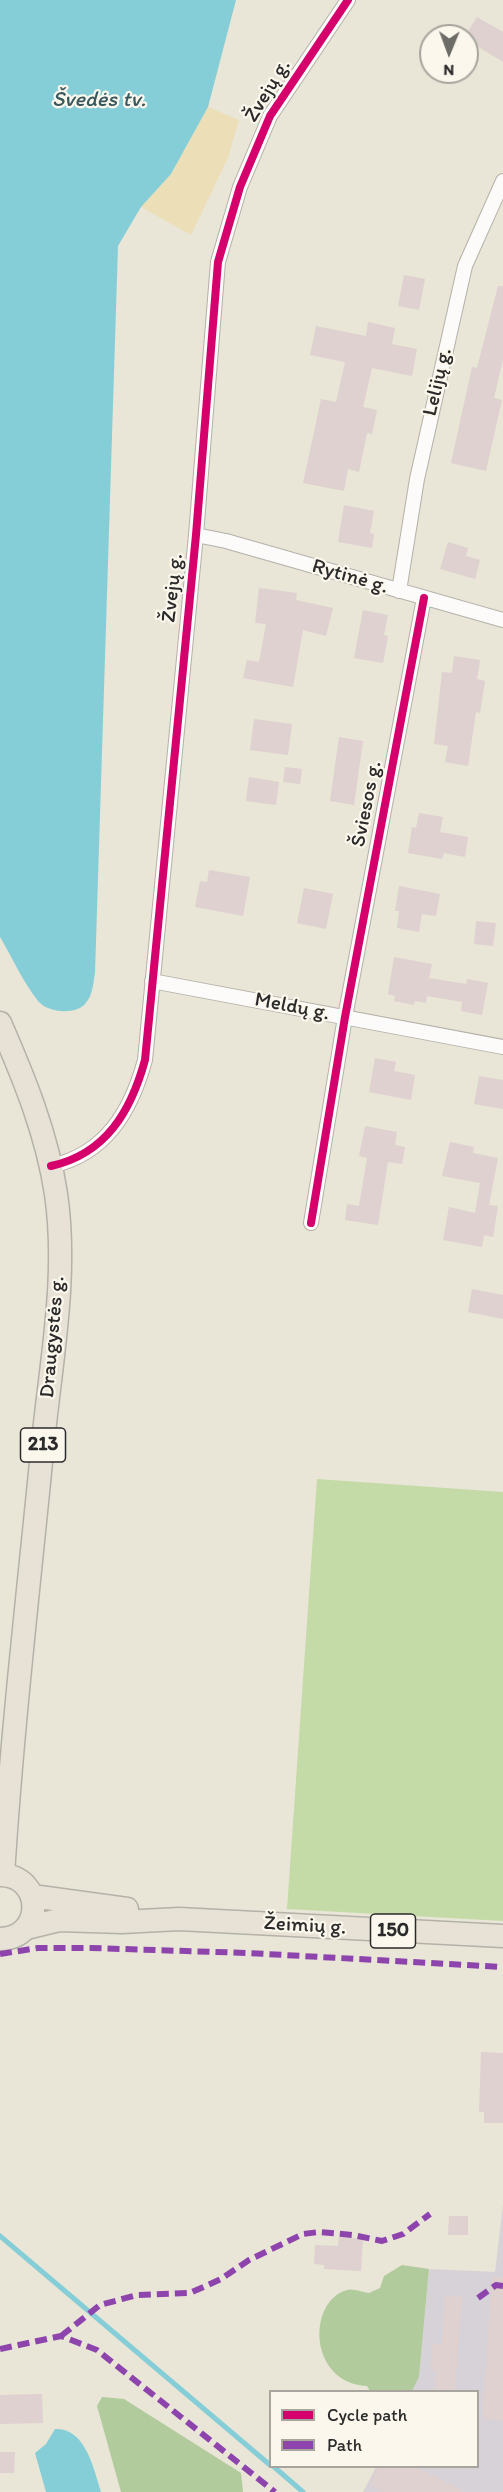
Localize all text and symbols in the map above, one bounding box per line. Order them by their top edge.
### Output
north arrow [419,24,479,84]
street label: Žvejų g. [239,55,297,127]
text: N [443,61,454,80]
water label: Švedės tv. [52,87,146,113]
street label: Lelijų g. [418,345,458,419]
street label: Žvejų g. [157,552,189,624]
street label: Rytinė g. [309,554,391,600]
street label: Šviesos g. [346,759,388,849]
street label: Meldų g. [252,987,332,1027]
street label: Draugystės g. [35,1275,71,1399]
road number: 213 [20,1428,66,1462]
street label: Žeimių g. [263,1911,347,1941]
road number: 150 [370,1914,416,1948]
legend [269,2390,479,2468]
text: Cycle path [327,2404,407,2426]
text: Path [327,2434,362,2456]

